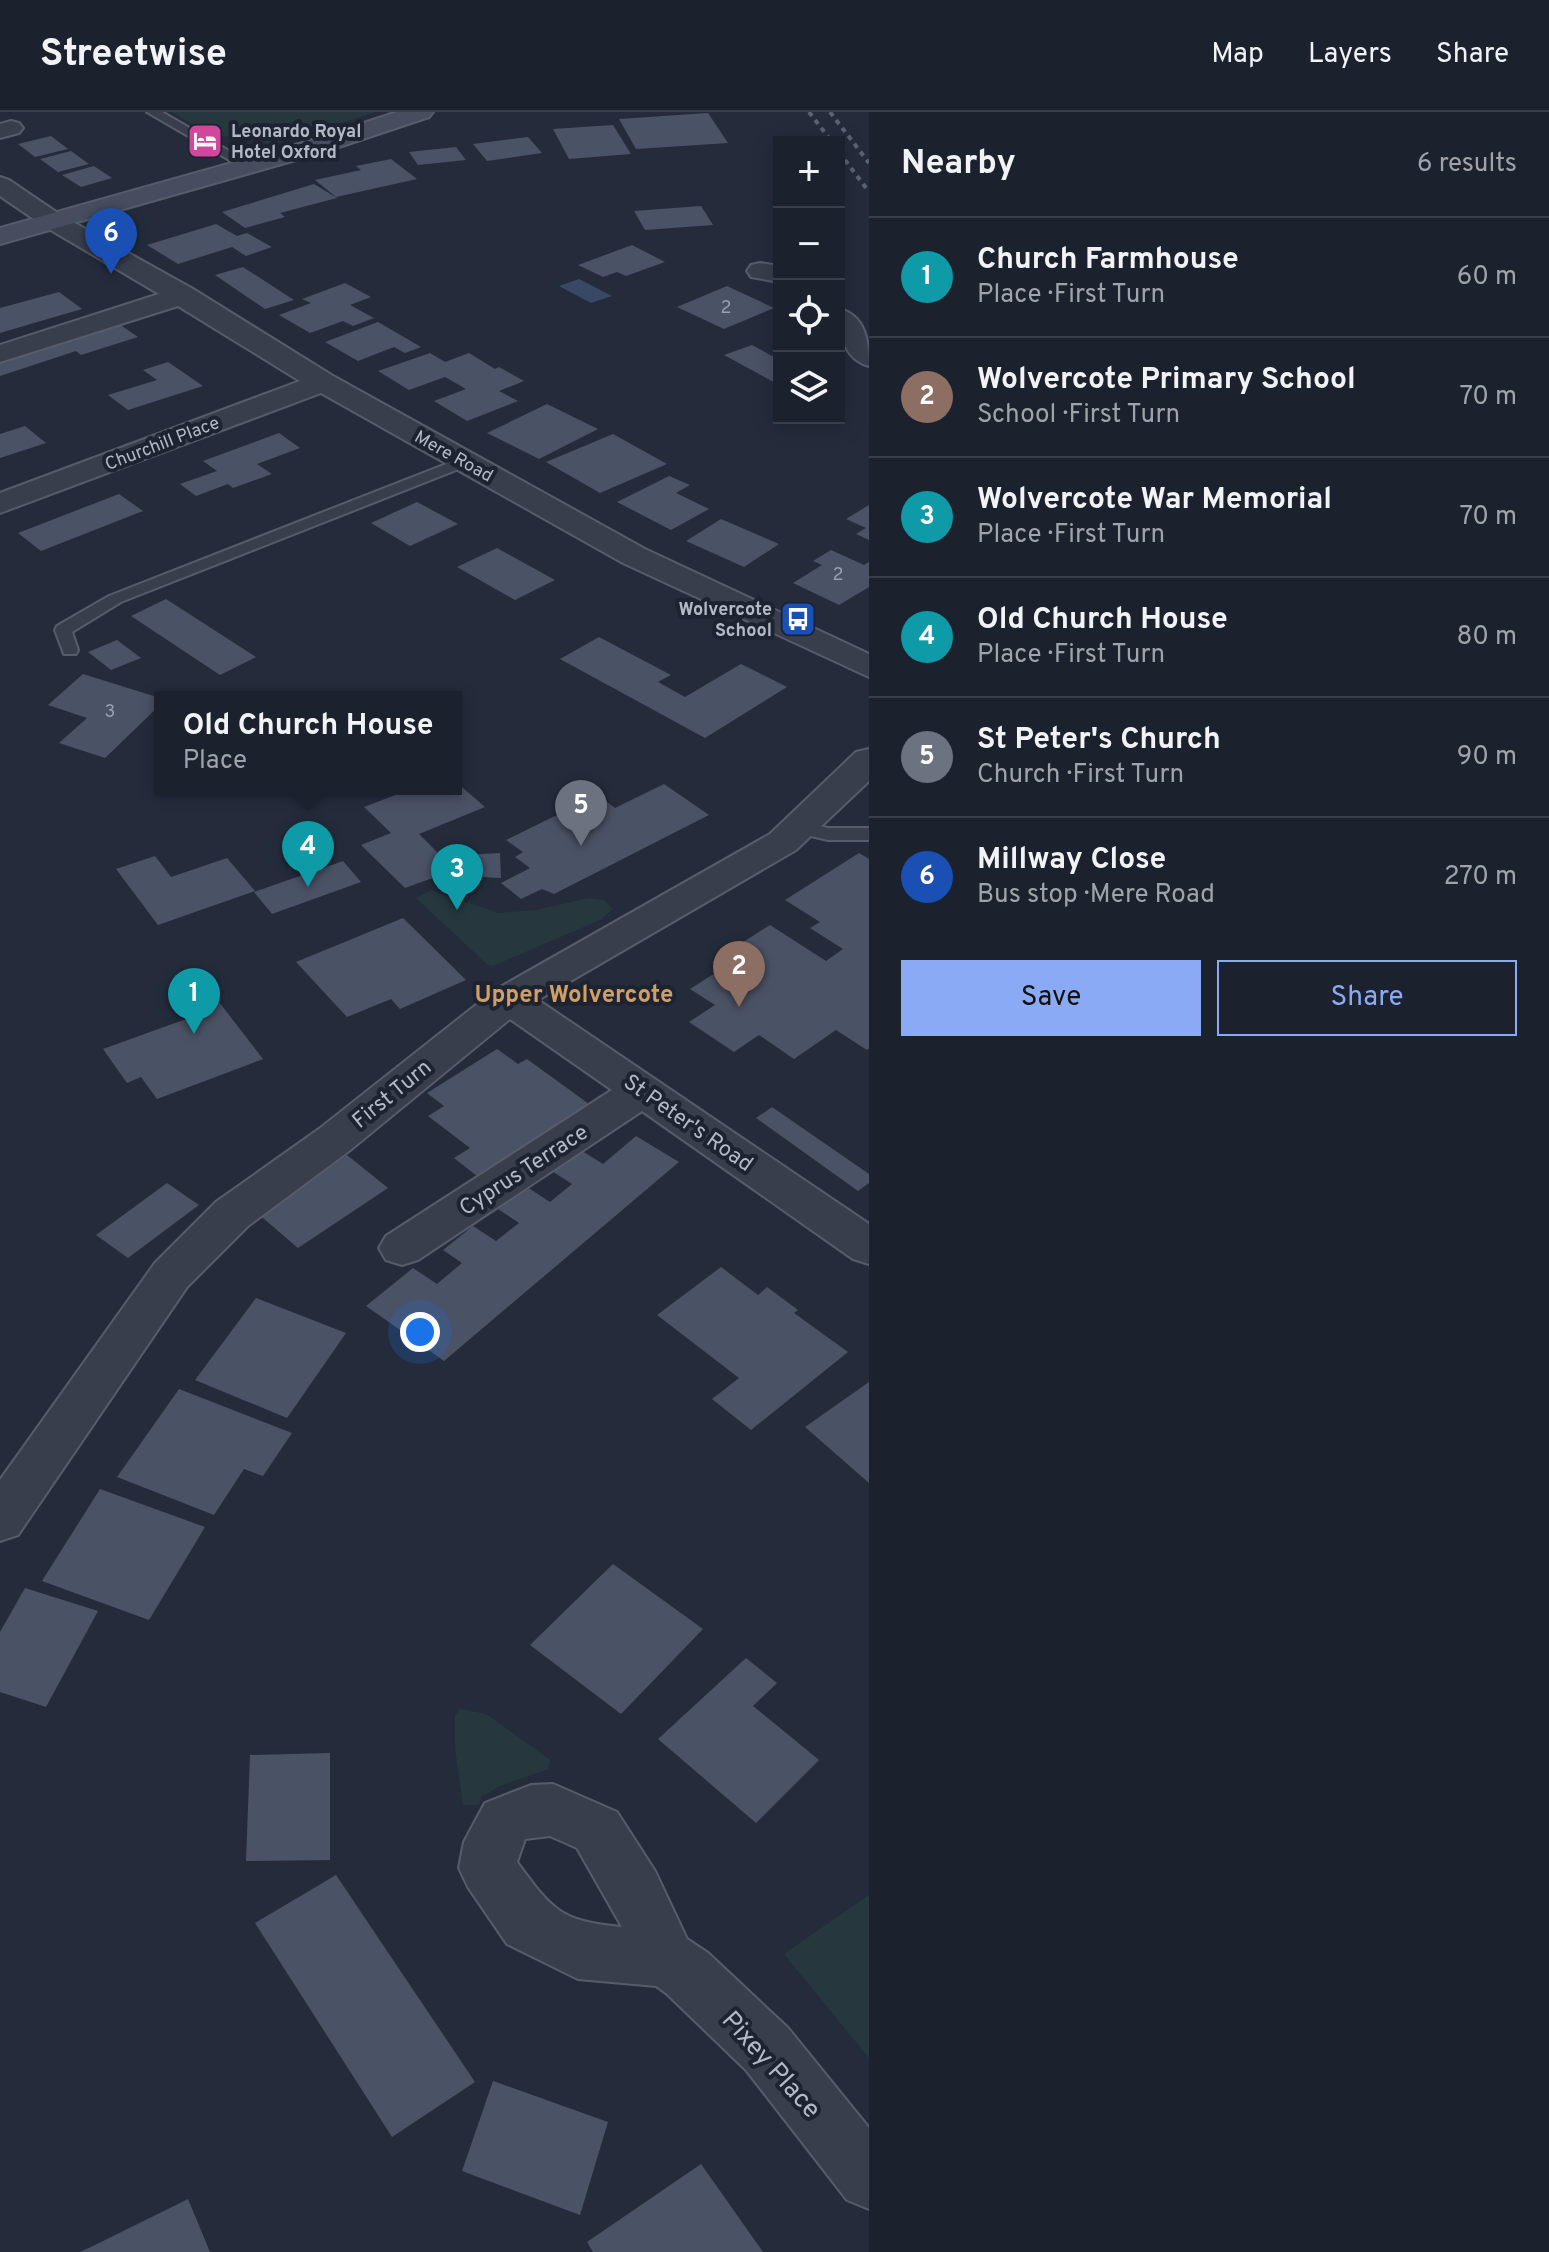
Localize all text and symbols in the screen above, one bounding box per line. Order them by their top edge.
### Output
text: Streetwise [40,31,227,80]
text: Map [1211,37,1264,73]
text: Layers [1308,37,1392,73]
text: Share [1436,37,1509,73]
place label: Leonardo Royal Hotel Oxford [231,121,361,165]
hotel icon: Leonardo Royal Hotel Oxford [186,122,224,160]
map controls [773,136,845,424]
button: + [773,136,845,208]
text: Nearby [901,143,1016,186]
text: 6 results [1417,148,1517,181]
pin: 6 [85,208,137,274]
button: − [773,208,845,280]
text: Church Farmhouse [977,242,1239,279]
text: 1 [922,261,932,294]
text: 60 m [1457,261,1517,294]
text: Place · First Turn [977,279,1165,312]
button: locate [773,280,845,352]
house number: 2 [720,297,732,320]
button: layers [773,352,845,424]
text: Wolvercote Primary School [977,362,1356,399]
text: 2 [919,381,935,414]
text: 70 m [1459,381,1517,414]
text: School · First Turn [977,399,1180,432]
street label: Churchill Place [102,412,223,477]
street label: Mere Road [410,426,497,488]
text: Wolvercote War Memorial [977,482,1332,519]
text: 3 [919,501,935,534]
text: 70 m [1459,501,1517,534]
text: Place · First Turn [977,519,1165,552]
house number: 2 [832,564,844,587]
place label: Wolvercote School [678,599,772,643]
bus stop icon: Wolvercote School [779,600,817,638]
text: Old Church House [977,602,1228,639]
text: 4 [919,621,935,654]
text: 80 m [1457,621,1517,654]
text: Place · First Turn [977,639,1165,672]
popup [154,691,462,795]
house number: 3 [105,701,115,724]
text: Old Church House [183,708,433,745]
text: St Peter's Church [977,722,1221,759]
text: 5 [919,741,935,774]
text: 90 m [1457,741,1517,774]
text: Place [183,745,247,778]
text: Church · First Turn [977,759,1184,792]
pin: 5 [555,780,607,846]
pin: 4 [282,821,334,887]
text: Millway Close [977,842,1166,879]
pin: 3 [431,844,483,910]
text: 6 [919,861,935,894]
text: 270 m [1444,861,1517,894]
text: Bus stop · Mere Road [977,879,1215,912]
pin: 2 [713,941,765,1007]
button: Save [901,960,1201,1036]
button: Share [1217,960,1517,1036]
pin: 1 [168,968,220,1034]
district label: Upper Wolvercote [475,981,673,1011]
street label: First Turn [347,1055,438,1135]
street label: St Peter's Road [618,1069,757,1179]
street label: Cyprus Terrace [455,1119,594,1223]
your location [400,1312,440,1352]
street label: Pixey Place [713,2005,827,2126]

